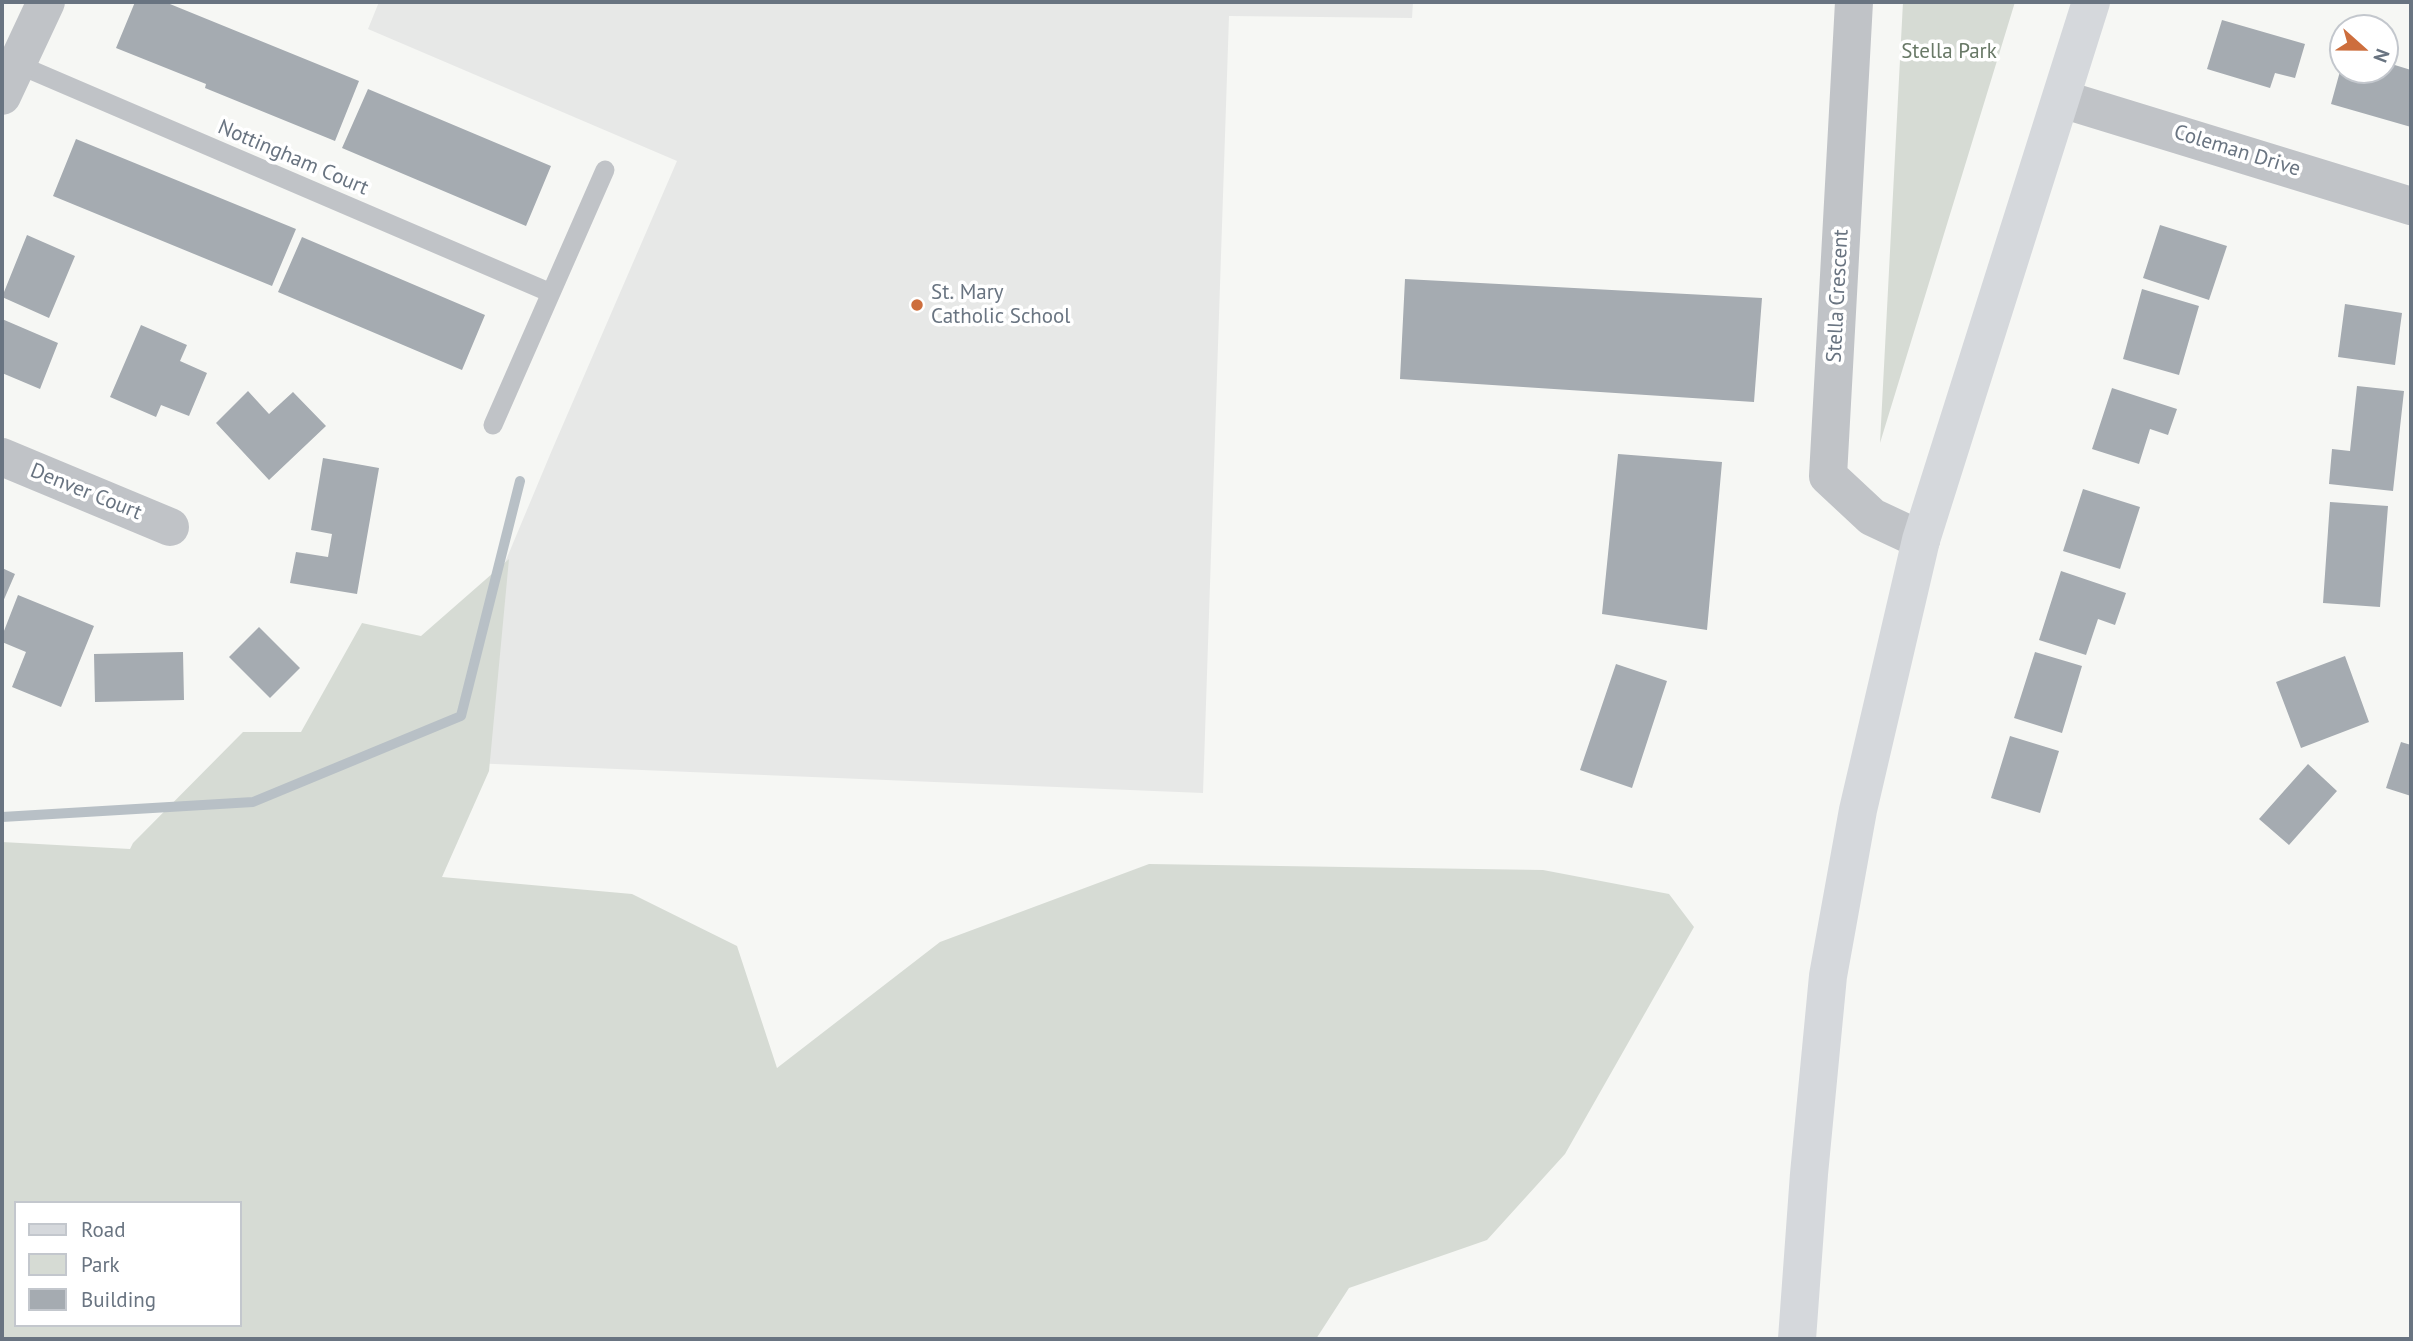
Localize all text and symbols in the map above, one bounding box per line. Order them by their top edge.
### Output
north arrow [2329,14,2399,84]
park label: Stella Park [1901,39,1997,65]
text: N [2368,46,2395,66]
street label: Nottingham Court [214,115,372,201]
street label: Coleman Drive [2171,120,2303,182]
street label: Stella Crescent [1822,229,1854,363]
place label: St. Mary Catholic School [931,280,1071,330]
marker: St. Mary Catholic School [909,297,925,313]
street label: Denver Court [27,458,145,526]
legend [14,1201,242,1327]
text: Road [81,1216,125,1243]
text: Park [81,1251,120,1278]
text: Building [81,1286,156,1313]

